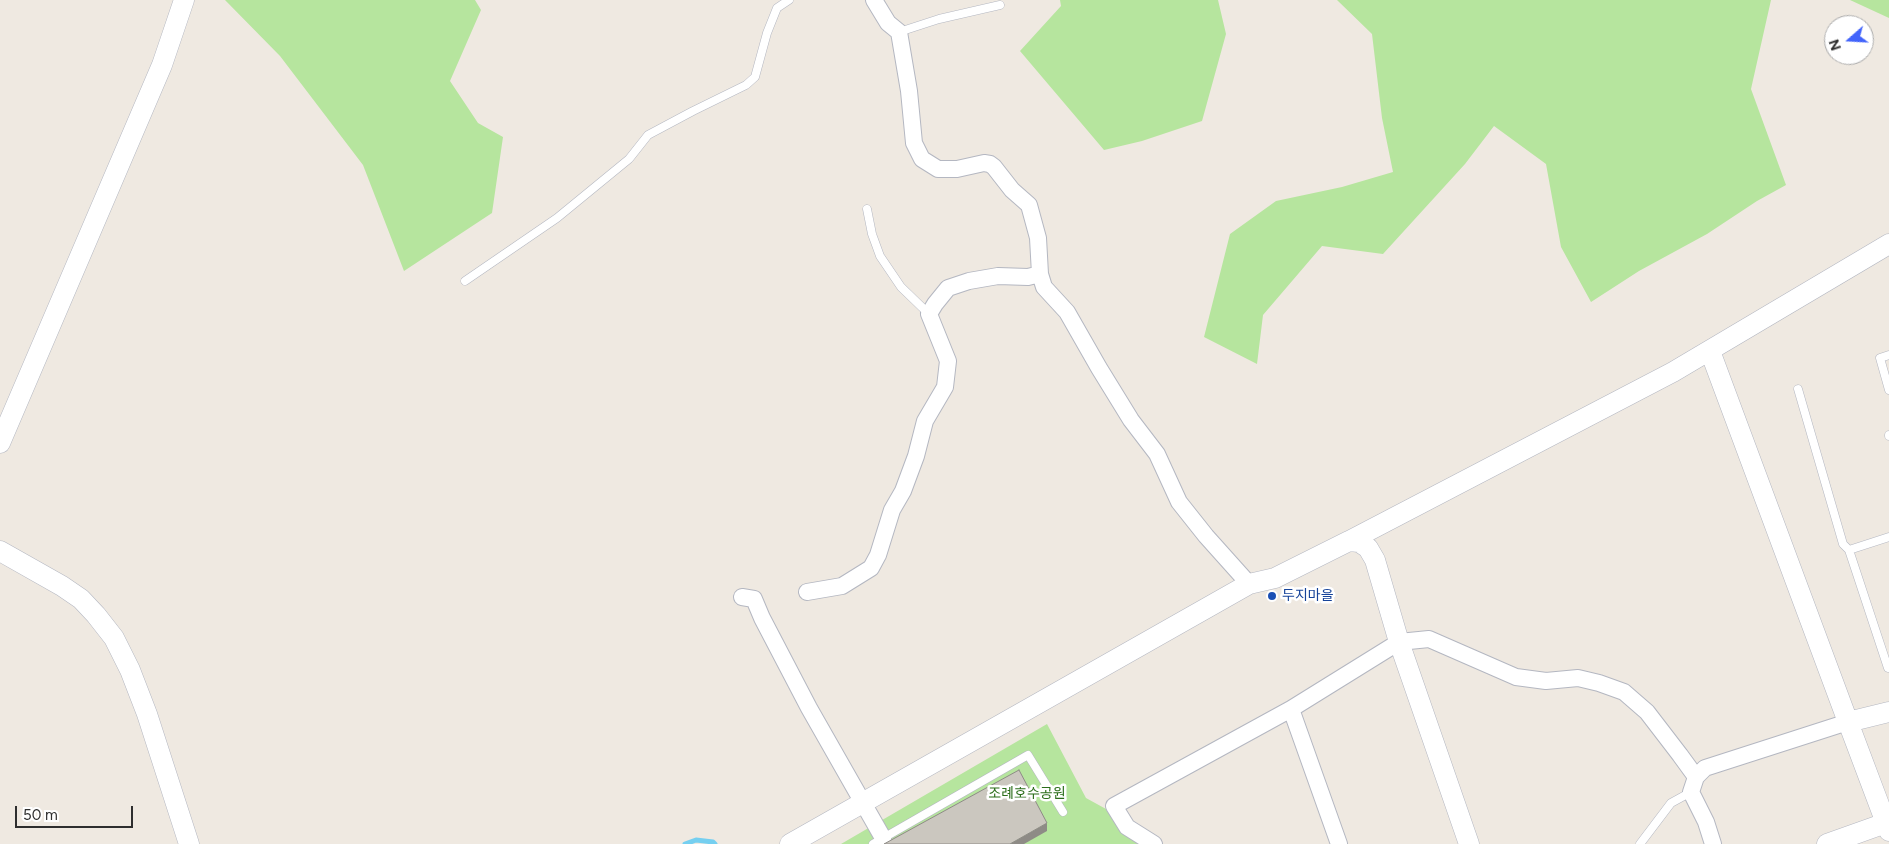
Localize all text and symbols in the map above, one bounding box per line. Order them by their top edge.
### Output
north arrow [1824,15,1874,65]
text: N [1825,37,1845,53]
place label: 두지마을 [1282,588,1334,604]
marker: 두지마을 [1266,590,1278,602]
park label: 조례호수공원 [988,786,1066,802]
scale bar [18,796,135,828]
text: 50 m [23,806,58,824]

